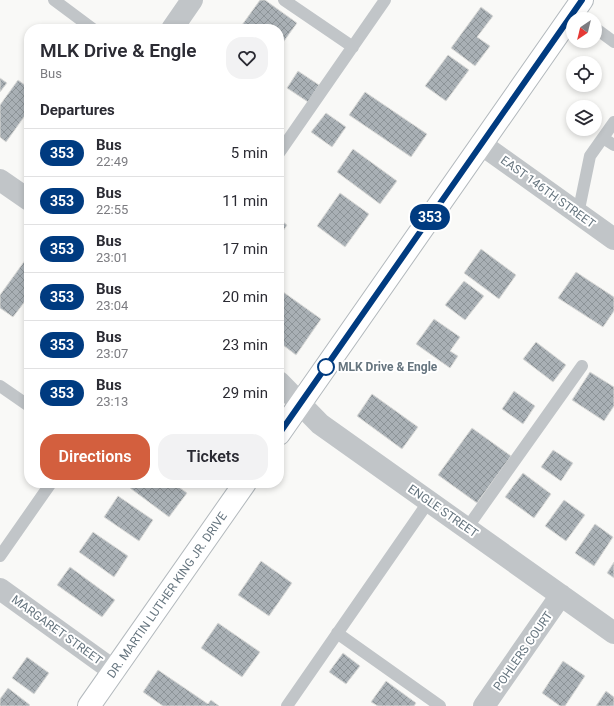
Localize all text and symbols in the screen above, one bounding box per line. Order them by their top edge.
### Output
north arrow [566,12,602,48]
map controls [566,12,602,136]
button: heart [226,37,268,79]
text: MLK Drive & Engle [40,39,197,62]
button: locate [566,56,602,92]
text: Bus [40,66,62,81]
button: layers [566,100,602,136]
text: Departures [40,101,115,119]
text: Bus [96,136,122,154]
text: 5 min [231,144,268,162]
text: 353 [50,145,74,161]
street label: EAST 146TH STREET [498,153,598,231]
text: 22:49 [96,154,128,169]
text: Bus [96,184,122,202]
text: 11 min [222,192,268,210]
text: 353 [50,193,74,209]
text: 22:55 [96,202,128,217]
line badge: 353 [407,204,453,230]
text: 353 [418,209,442,225]
text: Bus [96,232,122,250]
text: 17 min [222,240,268,258]
text: 353 [50,241,74,257]
text: 23:01 [96,250,128,265]
text: Bus [96,280,122,298]
text: 20 min [222,288,268,306]
text: 353 [50,289,74,305]
text: 23:04 [96,298,128,313]
text: Bus [96,328,122,346]
text: 23 min [222,336,268,354]
text: 353 [50,337,74,353]
text: 23:07 [96,346,128,361]
marker: MLK Drive & Engle [317,358,335,376]
place label: MLK Drive & Engle [338,360,438,374]
text: Bus [96,376,122,394]
text: 29 min [222,384,268,402]
text: 353 [50,385,74,401]
text: 23:13 [96,394,128,409]
button: Directions [40,434,150,480]
button: Tickets [158,434,268,480]
street label: ENGLE STREET [405,482,481,540]
street label: DR. MARTIN LUTHER KING JR. DRIVE [104,509,230,681]
street label: MARGARET STREET [9,592,105,668]
street label: POHLERS COURT [491,609,555,693]

